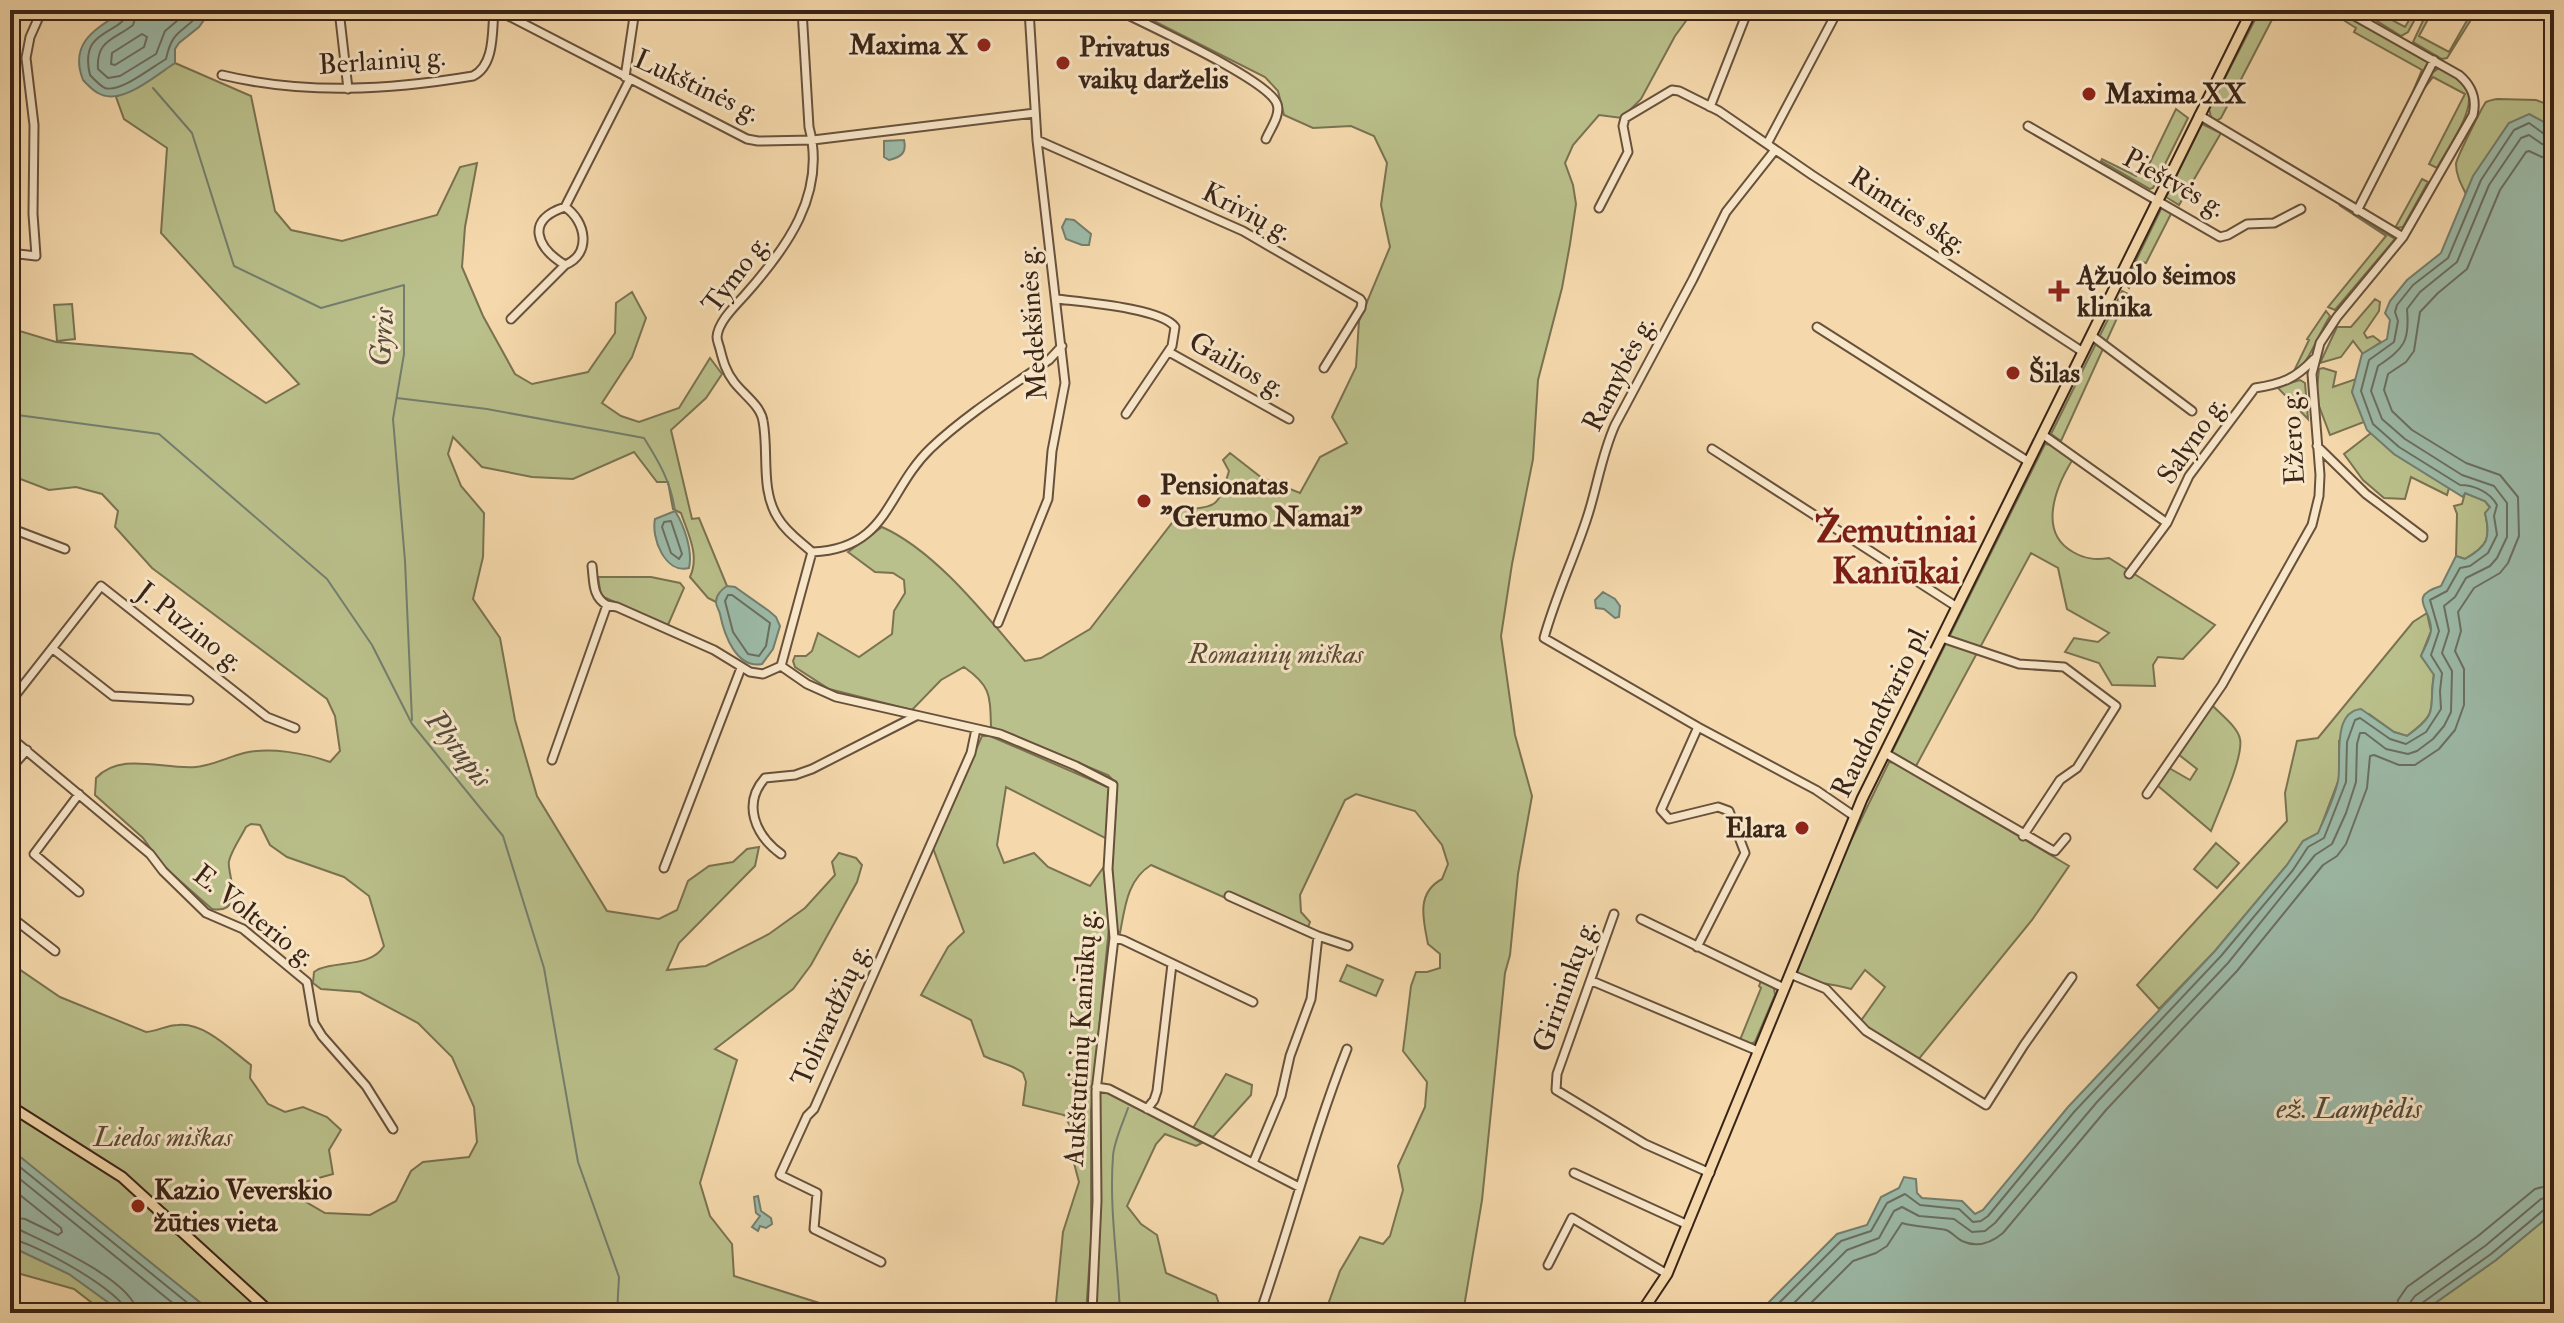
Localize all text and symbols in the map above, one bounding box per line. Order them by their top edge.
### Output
place label: Maxima X [848,28,968,63]
place label: Privatus vaikų darželis [1078,30,1229,97]
marker: Maxima X [975,36,993,54]
street label: Berlainių g. [317,39,447,83]
street label: Lukštinės g. [629,42,765,130]
marker: Privatus vaikų darželis [1054,54,1072,72]
place label: Maxima XX [2104,77,2246,112]
marker: Maxima XX [2080,85,2098,103]
street label: Pieštvės g. [2117,141,2231,225]
street label: Rimties skg. [1842,160,1974,262]
street label: Krivių g. [1196,175,1298,249]
street label: Tymo g. [695,227,777,321]
street label: Medekšinės g. [1010,245,1056,401]
place label: Ąžuolo šeimos klinika [2076,258,2236,325]
marker: Ąžuolo šeimos klinika [2048,280,2070,302]
water label: Gyris [362,306,402,368]
street label: Ramybės g. [1575,310,1663,438]
street label: Gailios g. [1183,324,1291,406]
place label: Šilas [2029,355,2081,391]
marker: Šilas [2004,364,2022,382]
street label: Salyno g. [2150,389,2234,491]
street label: Ežero g. [2273,390,2313,486]
place label: Pensionatas "Gerumo Namai" [1160,468,1363,535]
marker: Pensionatas "Gerumo Namai" [1135,492,1153,510]
district label: Žemutiniai Kaniūkai [1815,507,1977,594]
street label: J. Puzino g. [129,574,251,680]
street label: Raudondvario pl. [1824,619,1938,803]
park label: Romainių miškas [1187,637,1365,672]
water label: Plytupis [417,702,501,796]
place label: Elara [1725,811,1787,846]
marker: Elara [1793,819,1811,837]
street label: E. Volterio g. [186,857,322,975]
street label: Aukštutinių Kaniūkų g. [1057,909,1105,1168]
street label: Girininkų g. [1525,915,1605,1057]
street label: Tolivardžių g. [784,938,878,1092]
water label: ež. Lampėdis [2276,1090,2423,1127]
park label: Liedos miškas [93,1120,234,1155]
place label: Kazio Veverskio žūties vieta [154,1173,333,1240]
marker: Kazio Veverskio žūties vieta [129,1197,147,1215]

